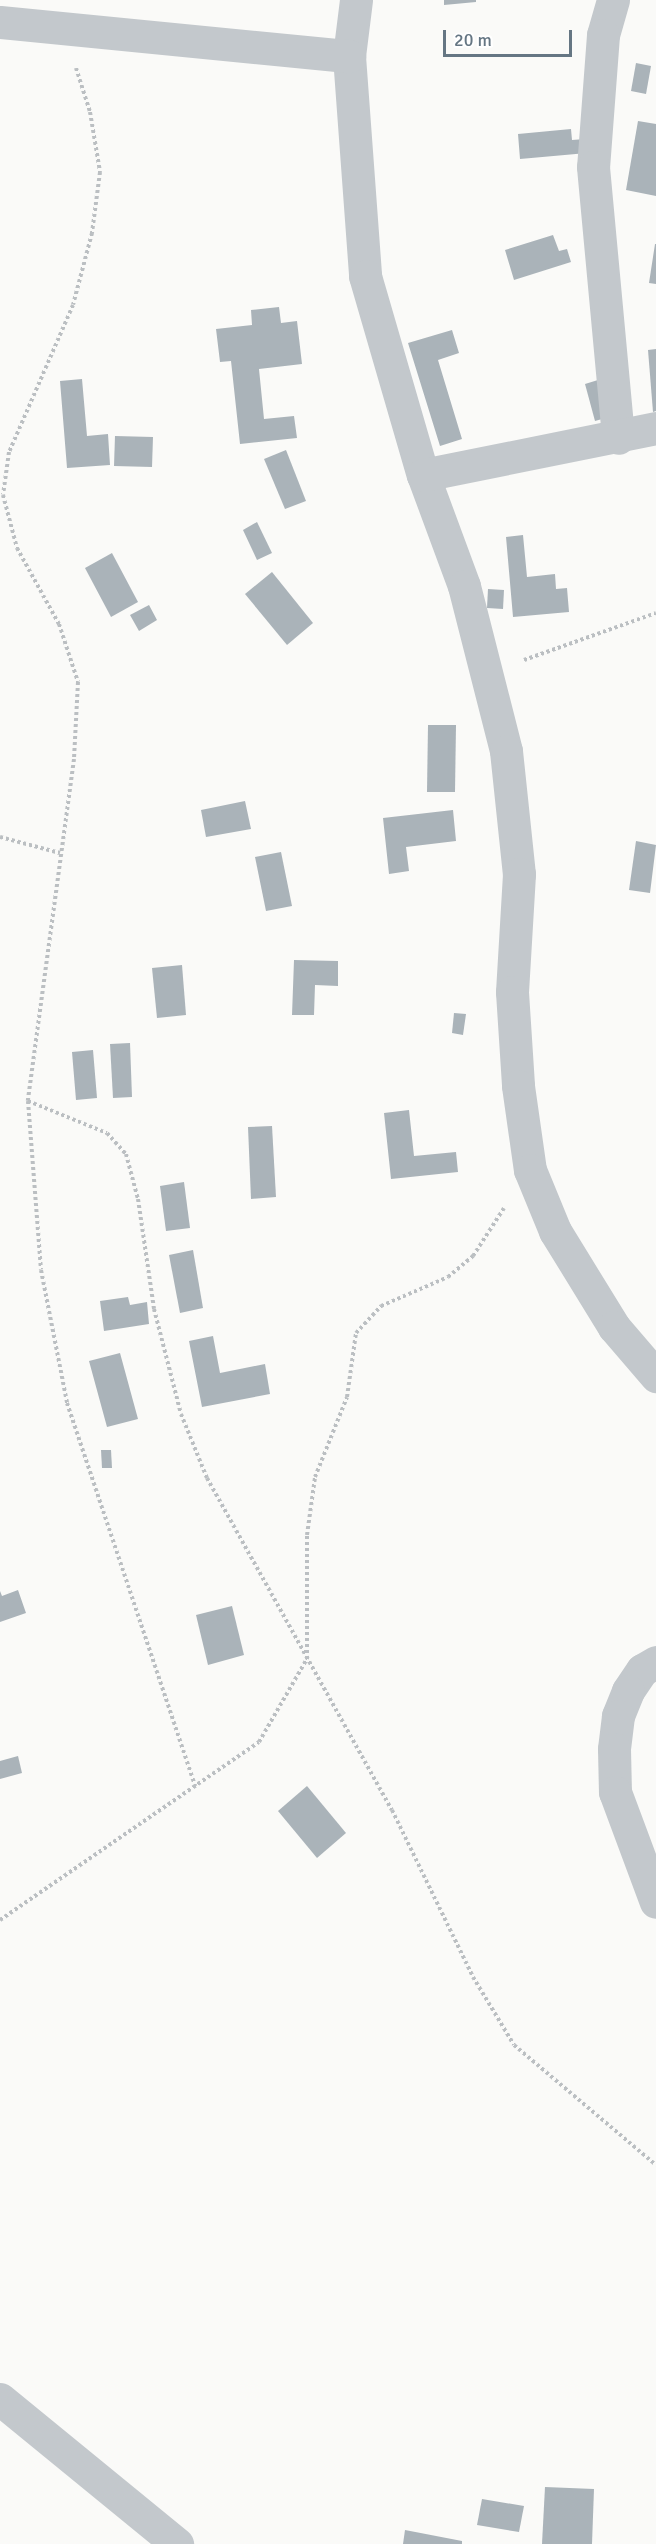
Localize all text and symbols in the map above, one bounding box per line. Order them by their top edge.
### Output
scale bar [446,18,575,56]
text: 20 m [454,29,492,51]

